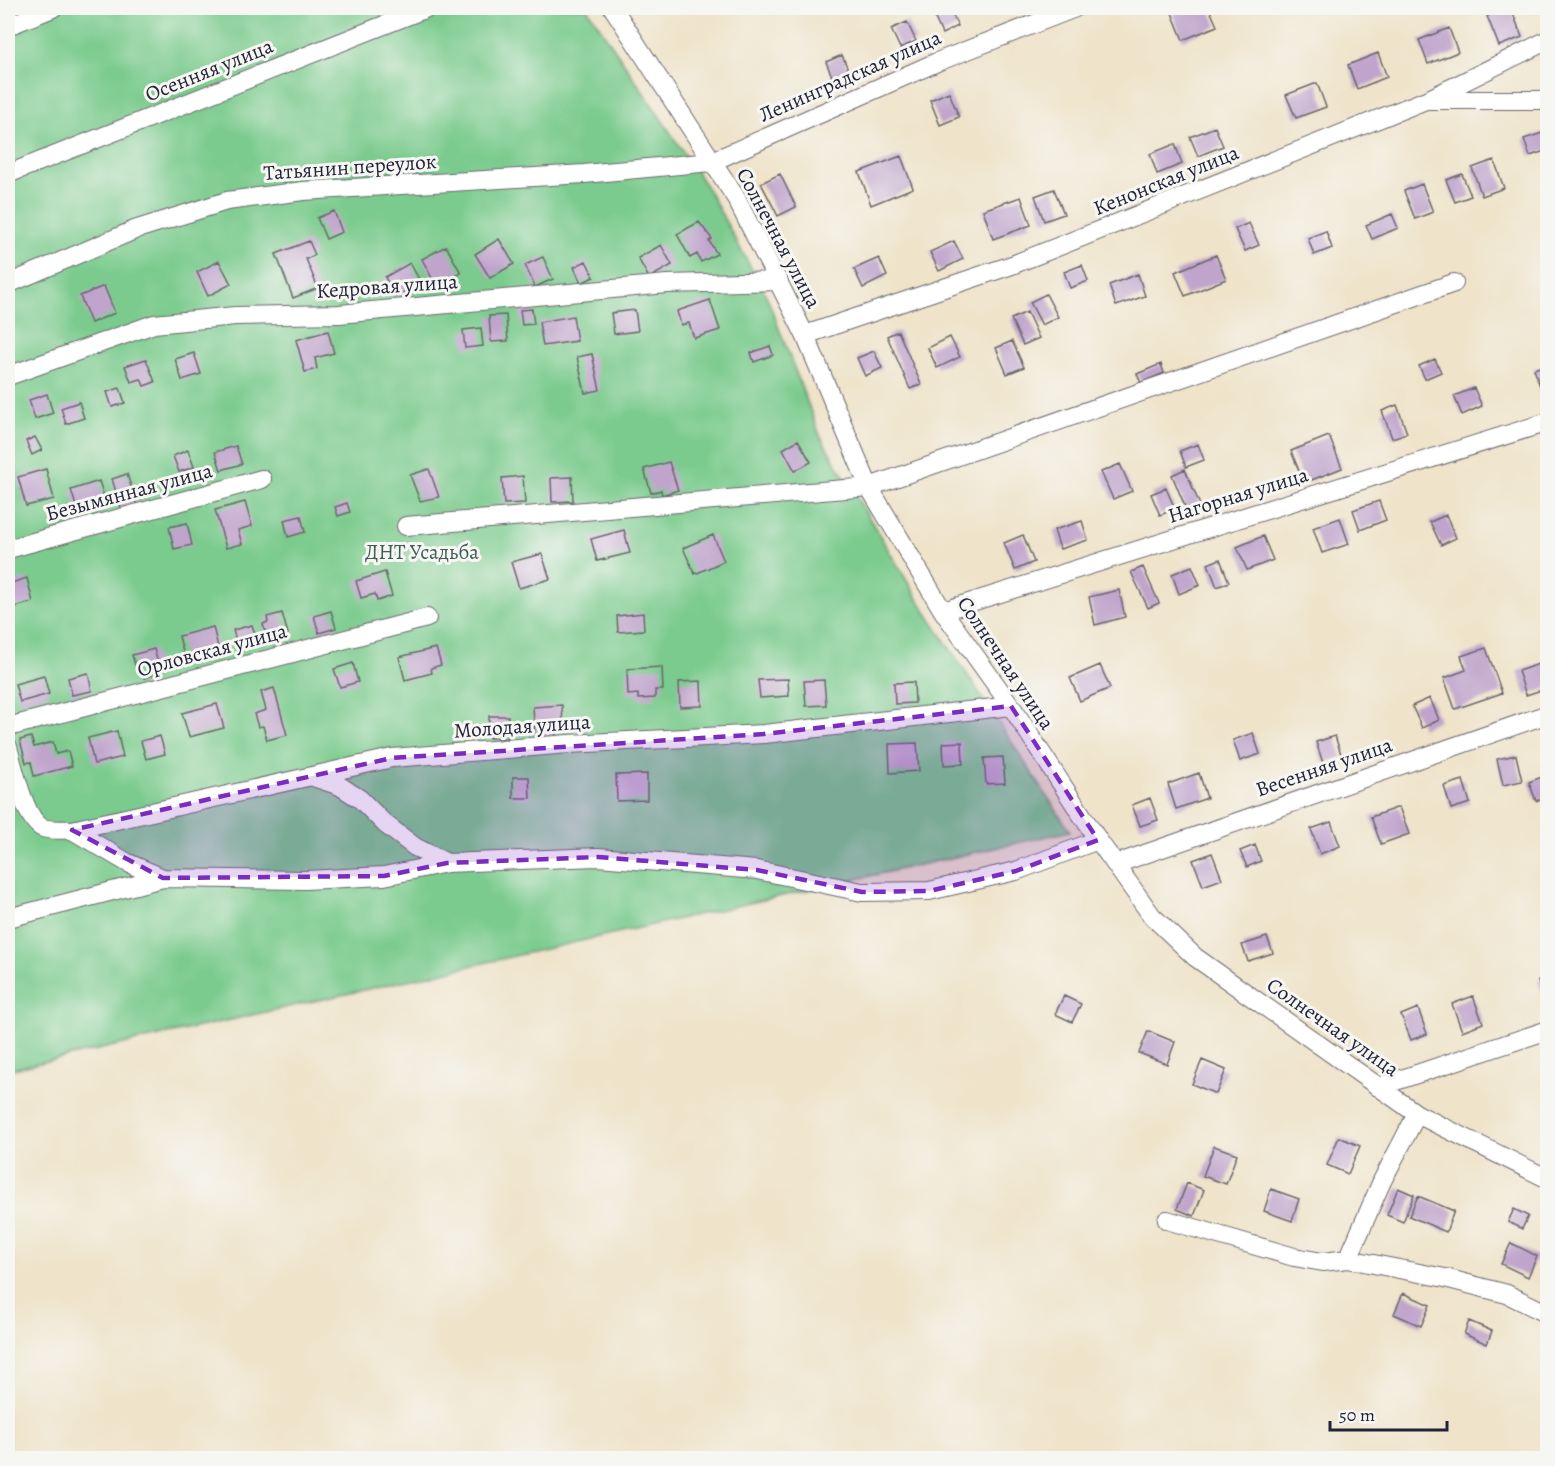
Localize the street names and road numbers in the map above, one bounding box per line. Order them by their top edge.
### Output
street label: Ленинградская улица [755,23,946,129]
street label: Осенняя улица [141,32,277,108]
street label: Кенонская улица [1089,138,1243,222]
street label: Татьянин переулок [263,147,437,187]
street label: Солнечная улица [730,163,828,313]
street label: Кедровая улица [315,267,459,305]
street label: Безымянная улица [43,456,216,528]
street label: Нагорная улица [1164,460,1312,530]
street label: Солнечная улица [951,591,1061,736]
street label: Орловская улица [134,616,290,683]
street label: Молодая улица [453,707,592,745]
street label: Весенняя улица [1252,730,1396,803]
street label: Солнечная улица [1261,971,1405,1083]

